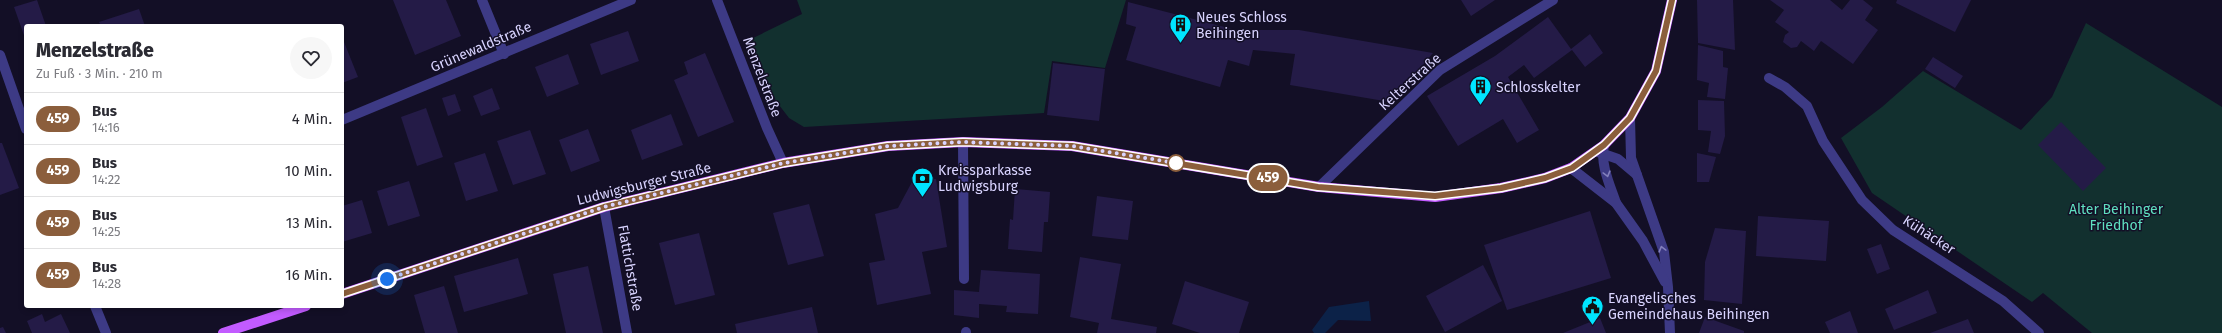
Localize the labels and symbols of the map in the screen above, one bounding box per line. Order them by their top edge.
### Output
place label: Neues Schloss Beihingen [1196,9,1287,42]
building icon: Neues Schloss Beihingen [1168,12,1194,45]
street label: Grünewaldstraße [428,18,534,76]
street label: Menzelstraße [739,34,785,120]
street label: Kelterstraße [1376,50,1444,114]
building icon: Schlosskelter [1467,74,1493,107]
place label: Schlosskelter [1496,79,1581,96]
unlabelled marker [1167,154,1185,172]
street label: Ludwigsburger Straße [575,159,713,209]
place label: Kreissparkasse Ludwigsburg [938,162,1032,195]
bank icon: Kreissparkasse Ludwigsburg [910,165,936,198]
line badge: 459 [1245,165,1291,191]
one-way arrow [1602,171,1610,178]
park label: Alter Beihinger Friedhof [2069,201,2164,234]
street label: Kühäcker [1900,212,1959,258]
street label: Flattichstraße [614,223,646,313]
one-way arrow [1658,246,1667,253]
your location [377,269,397,289]
place label: Evangelisches Gemeindehaus Beihingen [1608,290,1770,323]
public building icon: Evangelisches Gemeindehaus Beihingen [1579,293,1605,326]

